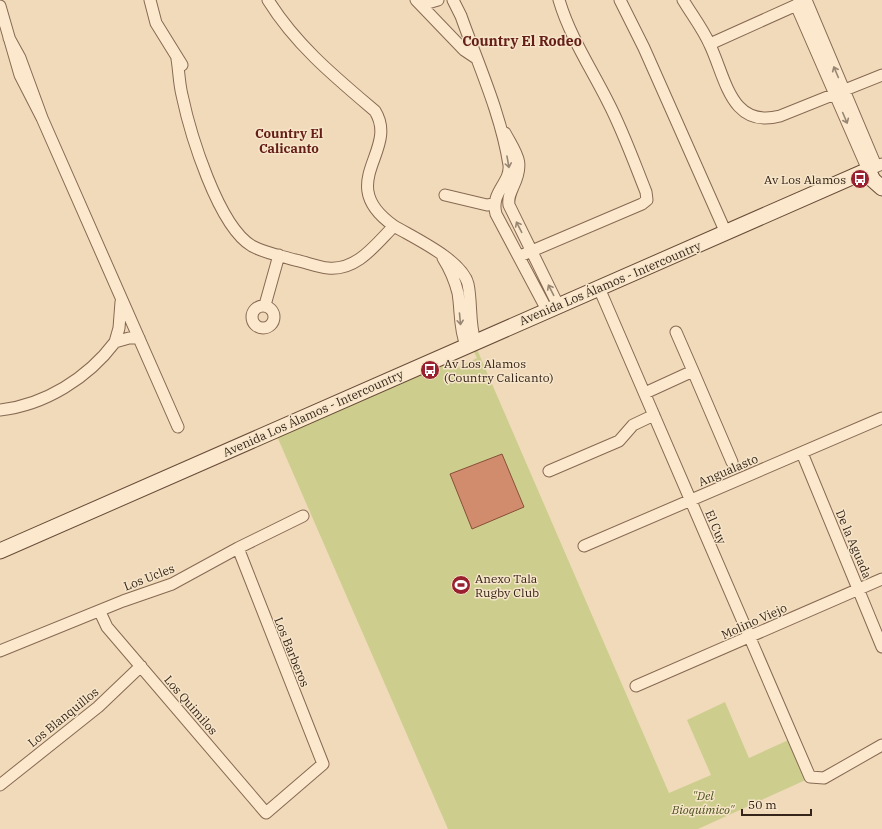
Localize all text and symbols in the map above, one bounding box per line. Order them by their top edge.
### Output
district label: Country El Rodeo [462,32,582,50]
one-way arrow [832,66,840,78]
one-way arrow [842,112,849,124]
district label: Country El Calicanto [255,125,323,157]
one-way arrow [504,155,512,168]
bus stop icon: Av Los Alamos [849,168,871,190]
place label: Av Los Alamos [764,172,846,187]
one-way arrow [515,221,522,233]
street label: Avenida Los Álamos - Intercountry [517,238,704,328]
one-way arrow [546,284,554,296]
one-way arrow [457,312,464,325]
place label: Av Los Alamos (Country Calicanto) [444,356,554,385]
bus stop icon: Av Los Alamos (Country Calicanto) [419,359,441,381]
street label: Avenida Los Álamos - Intercountry [220,366,406,460]
street label: Angualasto [696,451,760,489]
street label: De la Aguada [833,507,875,581]
street label: El Cuy [702,508,730,547]
street label: Los Ucles [121,560,177,594]
place label: Anexo Tala Rugby Club [475,571,539,600]
sports icon: Anexo Tala Rugby Club [450,574,472,596]
street label: Molino Viejo [719,600,789,642]
street label: Los Barberos [271,615,313,689]
street label: Los Quimilos [161,672,221,738]
street label: Los Blanquillos [25,684,101,750]
park label: "Del Bioquímico" [671,788,736,817]
scale bar [742,791,811,817]
text: 50 m [748,797,777,812]

